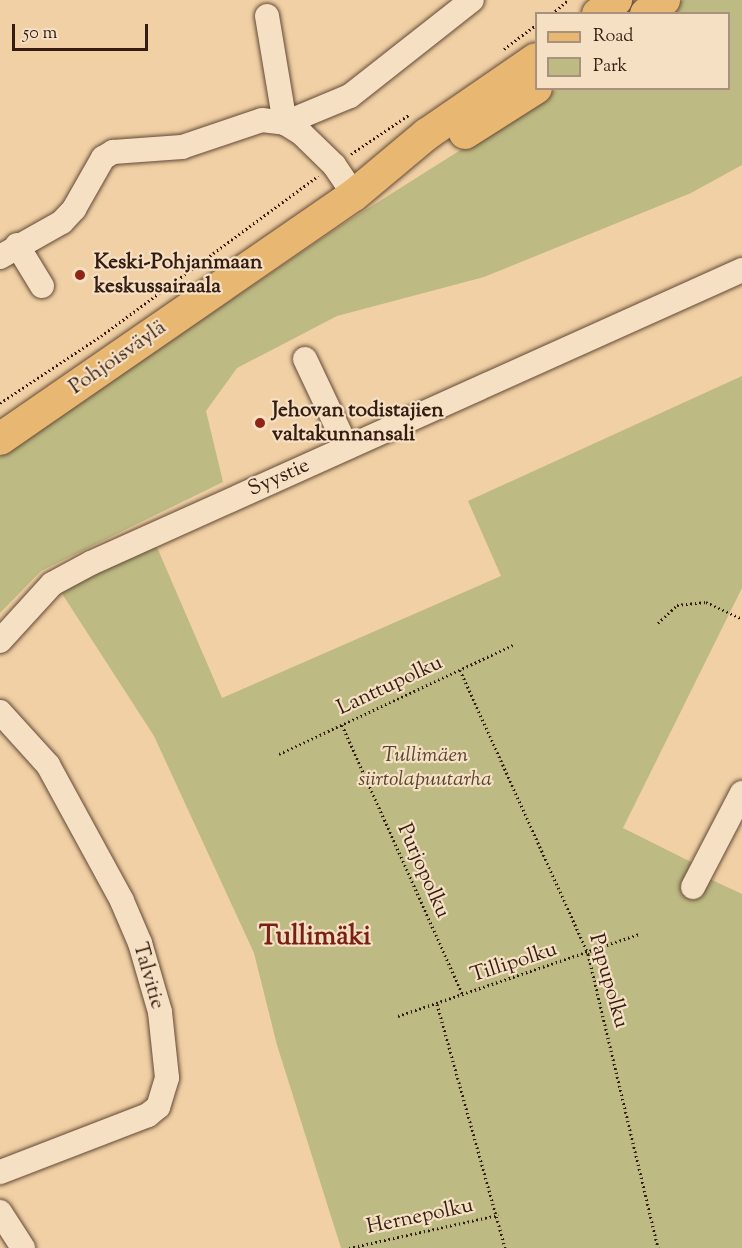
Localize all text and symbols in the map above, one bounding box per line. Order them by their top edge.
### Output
scale bar [15,12,152,50]
legend [535,12,730,90]
text: 50 m [23,21,57,47]
text: Road [593,24,633,50]
text: Park [593,54,627,80]
place label: Keski-Pohjanmaan keskussairaala [94,250,262,300]
marker: Keski-Pohjanmaan keskussairaala [71,266,89,284]
street label: Pohjoisväylä [65,315,171,401]
place label: Jehovan todistajien valtakunnansali [272,398,444,448]
marker: Jehovan todistajien valtakunnansali [253,416,267,430]
street label: Syystie [244,453,314,503]
street label: Lanttupolku [333,651,447,721]
park label: Tullimäen siirtolapuutarha [358,743,492,793]
street label: Purjopolku [391,820,455,922]
district label: Tullimäki [259,922,371,954]
street label: Papupolku [583,931,633,1031]
street label: Tillipolku [468,937,560,989]
street label: Talvitie [127,940,169,1012]
street label: Hernepolku [364,1193,476,1241]

